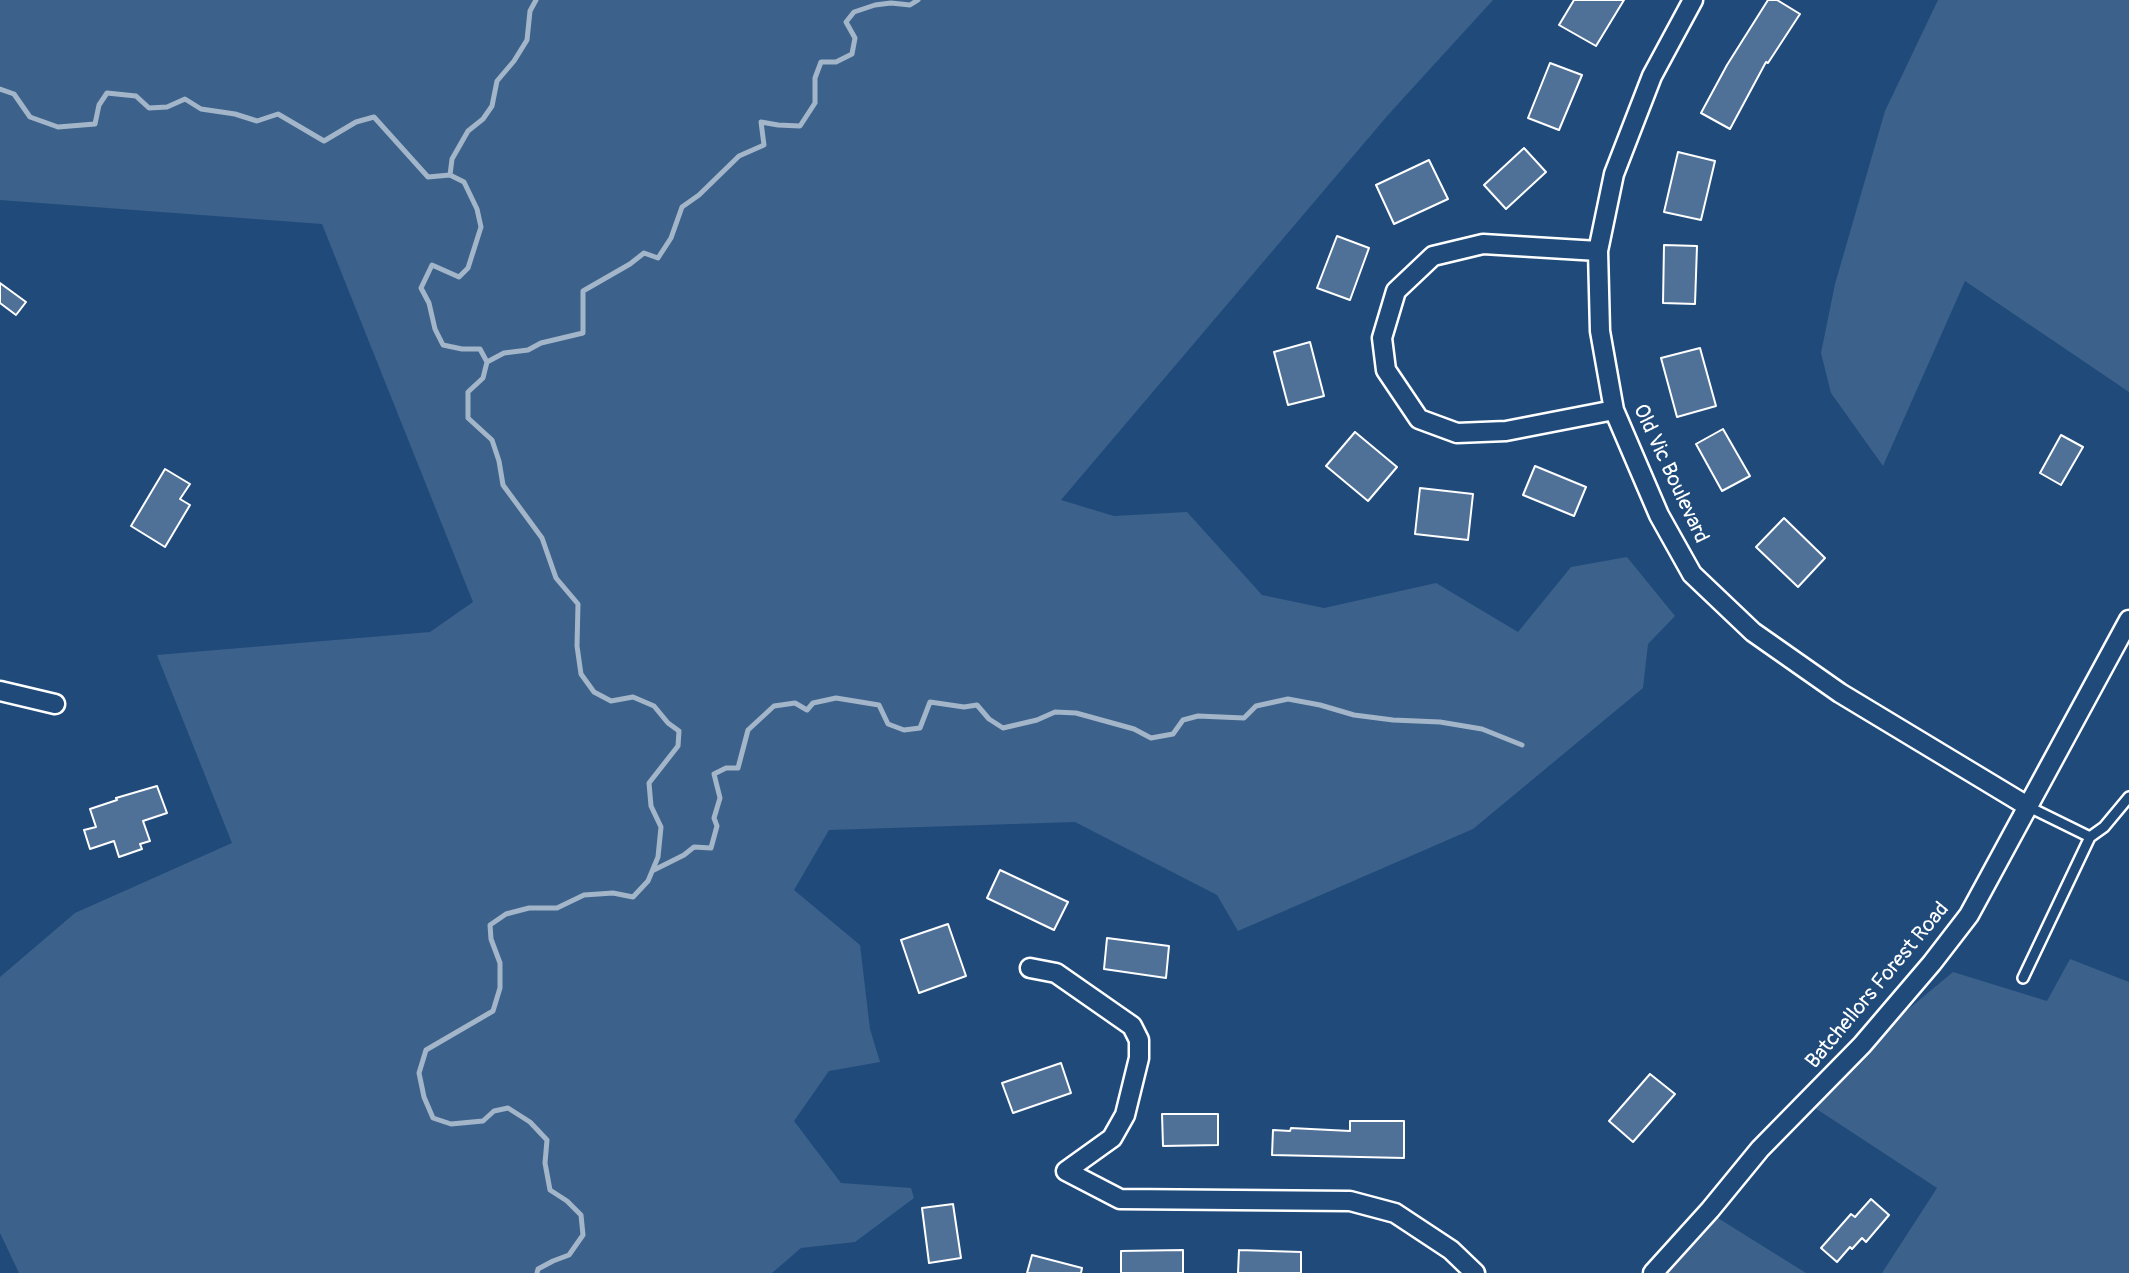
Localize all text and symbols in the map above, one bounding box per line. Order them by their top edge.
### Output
street label: Old Vic Boulevard [1627,401,1713,547]
street label: Batchellors Forest Road [1801,898,1955,1074]

